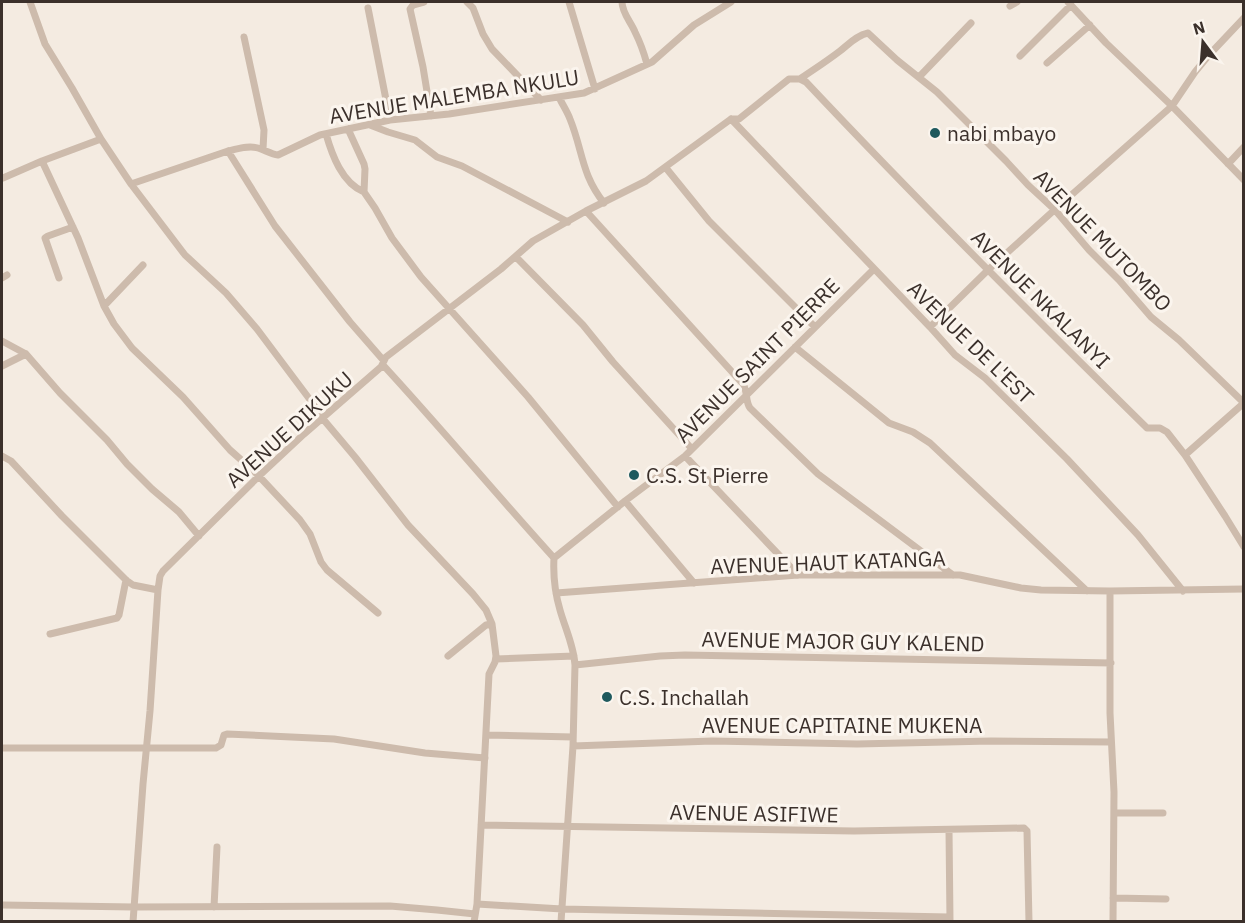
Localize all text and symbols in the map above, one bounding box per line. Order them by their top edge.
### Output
north arrow [1173,12,1233,72]
text: N [1191,16,1207,39]
street label: AVENUE MALEMBA NKULU [327,62,581,130]
place label: nabi mbayo [947,119,1056,147]
marker: nabi mbayo [928,126,942,140]
street label: AVENUE MUTOMBO [1028,163,1178,317]
street label: AVENUE NKALANYI [965,223,1117,375]
street label: AVENUE SAINT PIERRE [669,272,845,448]
street label: AVENUE DE L'EST [902,274,1040,410]
street label: AVENUE DIKUKU [220,365,358,493]
place label: C.S. St Pierre [646,461,769,489]
marker: C.S. St Pierre [627,468,641,482]
street label: AVENUE HAUT KATANGA [710,544,946,580]
street label: AVENUE MAJOR GUY KALEND [701,625,985,657]
place label: C.S. Inchallah [619,683,749,711]
marker: C.S. Inchallah [600,690,614,704]
street label: AVENUE CAPITAINE MUKENA [701,711,983,739]
street label: AVENUE ASIFIWE [669,798,839,828]

